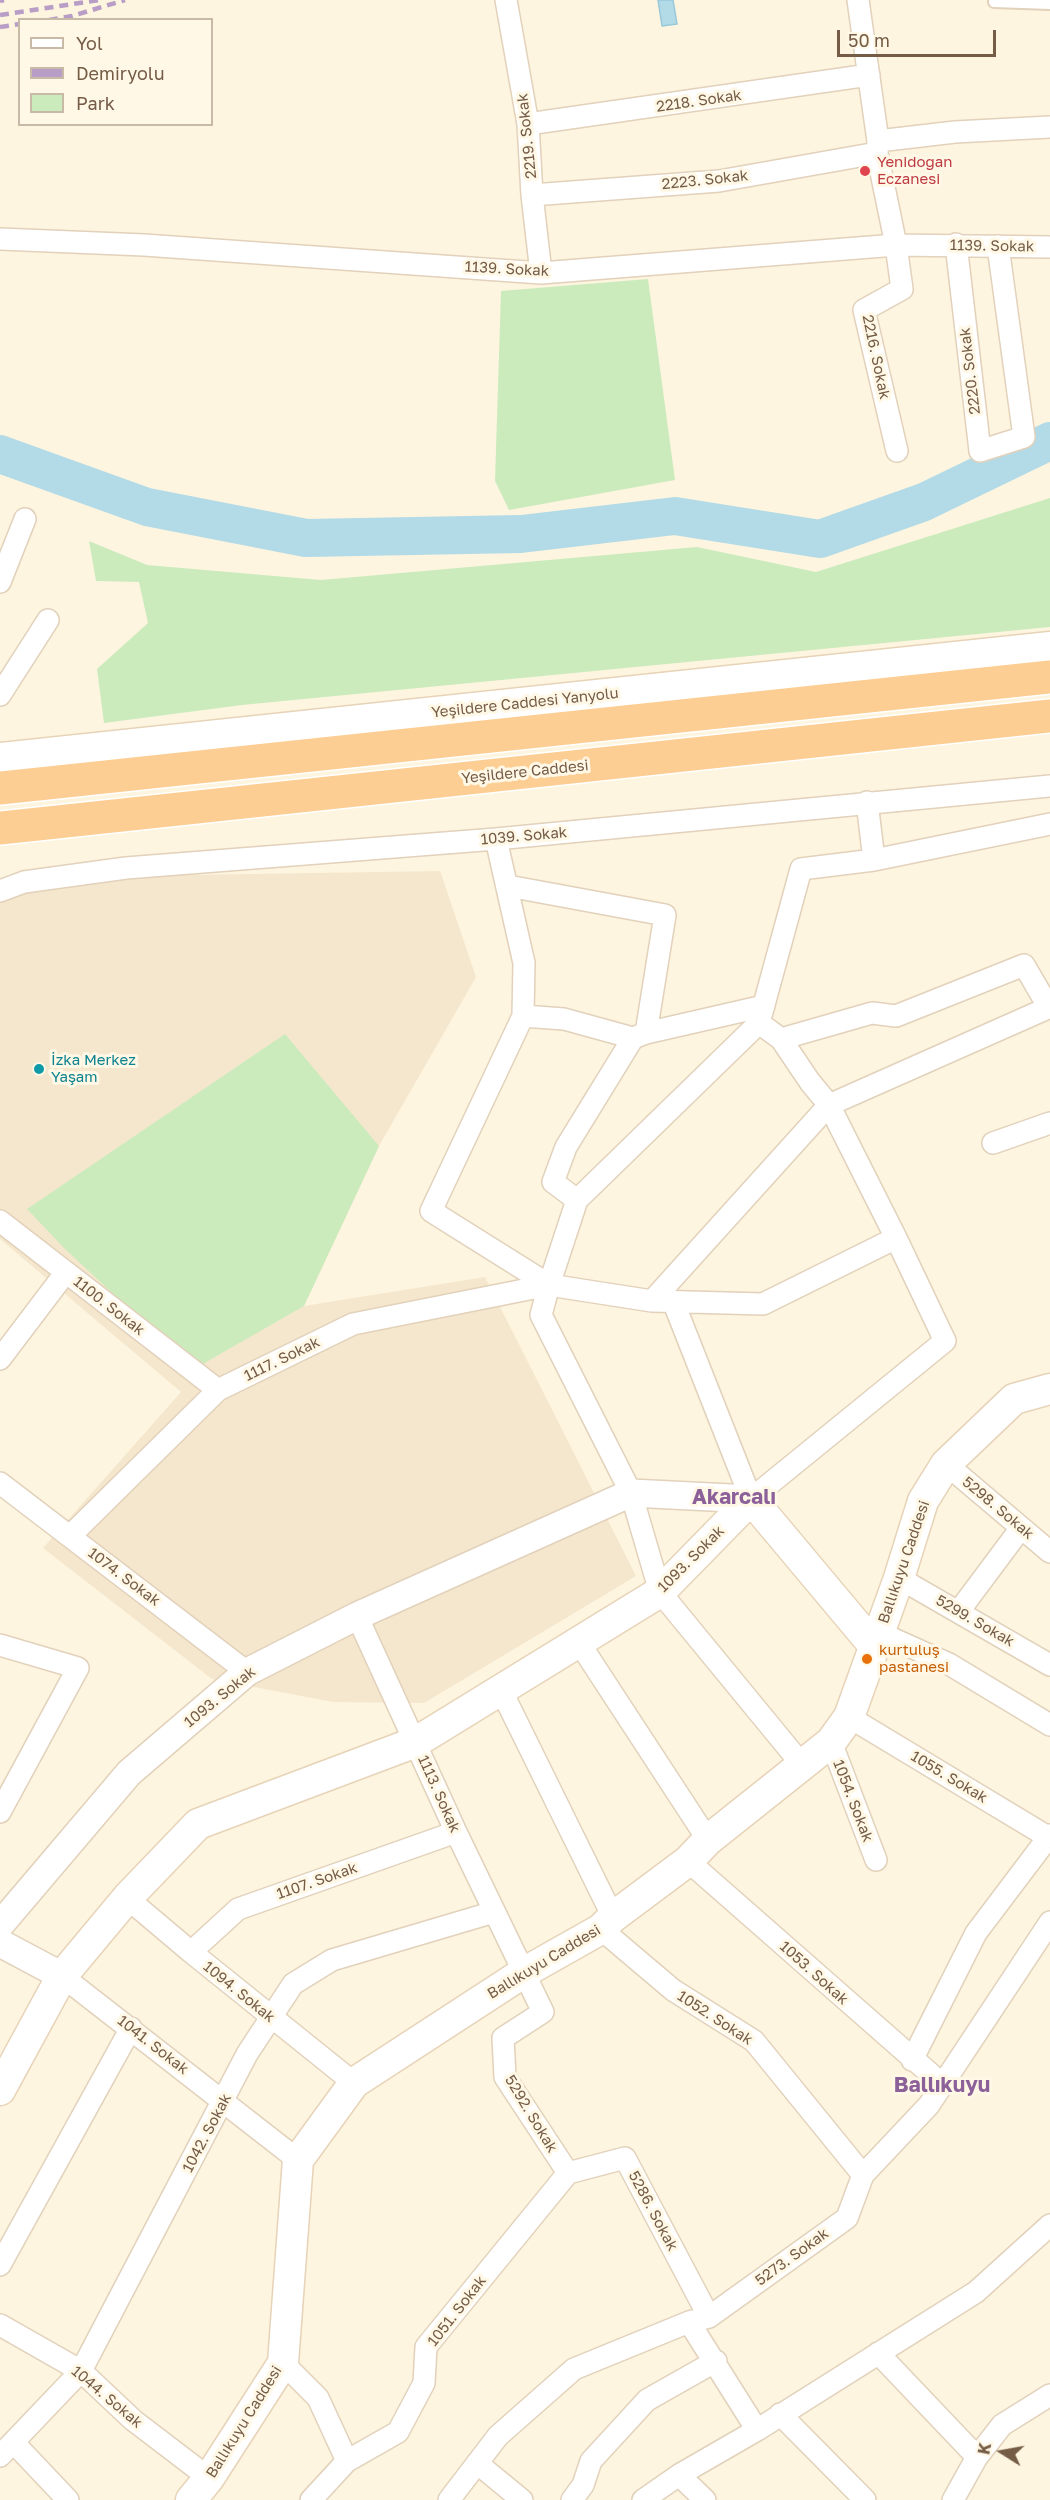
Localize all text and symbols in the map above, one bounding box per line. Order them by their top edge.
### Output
legend [18,18,213,126]
scale bar [840,18,999,56]
text: 50 m [848,29,890,51]
text: Yol [76,32,103,54]
text: Demiryolu [76,62,165,84]
street label: 2218. Sokak [655,86,743,116]
text: Park [76,92,115,114]
street label: 2219. Sokak [514,92,540,180]
place label: Yenidoğan Eczanesi [877,153,952,188]
marker: Yenidoğan Eczanesi [858,164,872,178]
street label: 2223. Sokak [661,167,749,193]
street label: 1139. Sokak [950,236,1034,256]
street label: 1139. Sokak [464,258,550,280]
street label: 2216. Sokak [858,313,894,401]
street label: 2220. Sokak [956,326,984,416]
street label: Yeşildere Caddesi Yanyolu [431,684,619,722]
street label: Yeşildere Caddesi [461,756,589,788]
street label: 1039. Sokak [480,823,568,849]
place label: İzka Merkez Yaşam [51,1051,136,1086]
marker: İzka Merkez Yaşam [32,1062,46,1076]
street label: 1100. Sokak [70,1273,148,1339]
street label: 1117. Sokak [241,1333,323,1385]
street label: 5298. Sokak [959,1473,1037,1543]
district label: Akarcalı [692,1484,776,1510]
street label: Ballıkuyu Caddesi [875,1498,933,1626]
street label: 1093. Sokak [654,1522,728,1596]
street label: 1074. Sokak [84,1544,164,1610]
street label: 5299. Sokak [933,1591,1017,1651]
place label: kurtuluş pastanesi [879,1641,949,1676]
marker: kurtuluş pastanesi [860,1652,874,1666]
street label: 1093. Sokak [181,1663,259,1731]
street label: 1055. Sokak [907,1747,991,1807]
street label: 1113. Sokak [414,1753,464,1835]
street label: 1054. Sokak [829,1757,877,1845]
street label: 1107. Sokak [274,1859,360,1903]
street label: Ballıkuyu Caddesi [484,1921,604,2003]
street label: 1053. Sokak [776,1937,852,2009]
street label: 1094. Sokak [200,1958,278,2026]
street label: 1052. Sokak [674,1987,756,2049]
street label: 1041. Sokak [114,2012,192,2078]
street label: 5292. Sokak [501,2072,561,2156]
district label: Ballıkuyu [894,2072,990,2098]
street label: 1042. Sokak [179,2091,235,2175]
street label: 5286. Sokak [624,2168,682,2254]
street label: 5273. Sokak [752,2224,832,2290]
street label: 1051. Sokak [424,2272,490,2350]
street label: 1044. Sokak [68,2362,146,2432]
street label: Ballıkuyu Caddesi [202,2363,286,2481]
north arrow [972,2422,1032,2482]
text: K [973,2441,995,2456]

